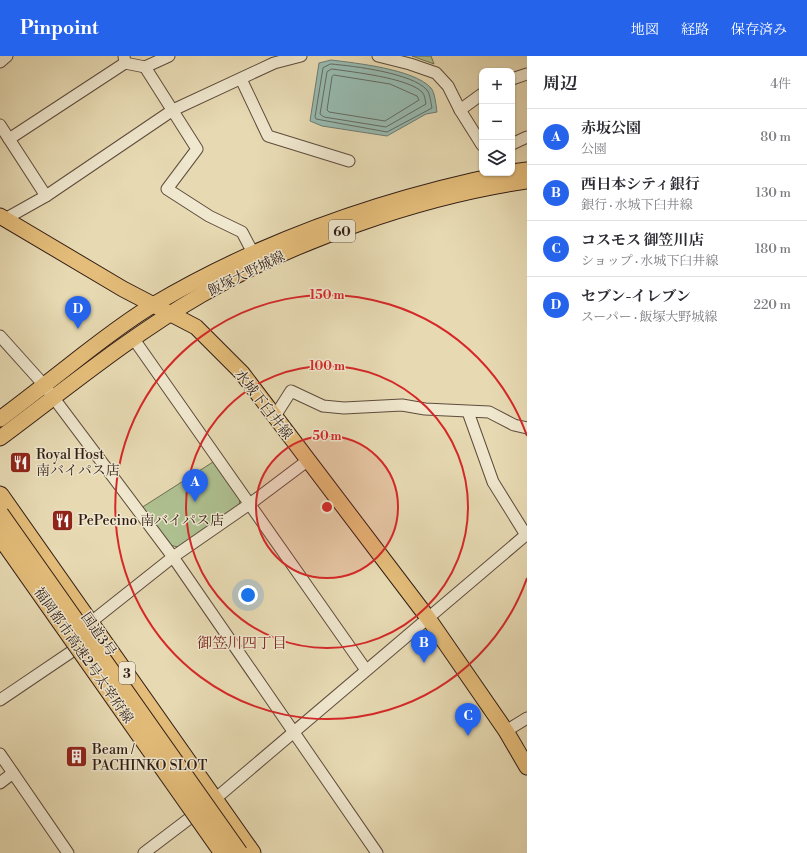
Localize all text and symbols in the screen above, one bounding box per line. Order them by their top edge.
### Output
text: Pinpoint [20,16,99,40]
text: 地図 [631,21,659,39]
text: 経路 [681,21,709,39]
text: 保存済み [731,21,787,39]
map controls [479,68,515,176]
button: + [479,68,515,104]
text: 周辺 [543,73,577,95]
text: 4件 [770,76,791,92]
button: − [479,104,515,140]
text: 赤坂公園 [581,119,641,138]
text: A [551,129,561,145]
text: 80 m [760,129,791,145]
button: layers [479,140,515,176]
text: 公園 [581,141,607,157]
text: 西日本シティ銀行 [581,175,700,194]
text: B [551,185,561,201]
text: 130 m [756,185,791,201]
text: 銀行 · 水城下臼井線 [581,197,693,213]
road number: 60 [329,220,355,242]
text: コスモス 御笠川店 [581,231,703,250]
text: C [551,241,561,257]
text: 180 m [755,241,791,257]
street label: 飯塚大野城線 [205,247,288,300]
text: ショップ · 水城下臼井線 [581,253,718,269]
text: セブン-イレブン [581,287,691,306]
text: 150 m [310,288,344,303]
pin: D [65,296,91,329]
text: D [551,297,561,313]
text: 220 m [753,297,791,313]
text: スーパー · 飯塚大野城線 [581,309,717,325]
text: 100 m [309,359,345,374]
street label: 水城下臼井線 [230,366,296,443]
text: 50 m [312,429,342,444]
place label: Royal Host 南バイパス店 [36,446,120,480]
restaurant icon: Royal Host 南バイパス店 [8,449,34,475]
pin: A [182,469,208,502]
centre of rings [320,500,334,514]
restaurant icon: PePecino 南バイパス店 [49,507,75,533]
place label: PePecino 南バイパス店 [78,512,224,530]
street label: 福岡都市高速2号太宰府線 [29,584,137,727]
your location [238,585,258,605]
street label: 国道3号 [77,609,120,660]
pin: B [411,630,437,663]
district label: 御笠川四丁目 [197,634,287,653]
road number: 3 [119,662,135,684]
pin: C [455,703,481,736]
place label: Beam / PACHINKO SLOT [91,741,208,775]
building icon: Beam / PACHINKO SLOT [63,744,89,770]

